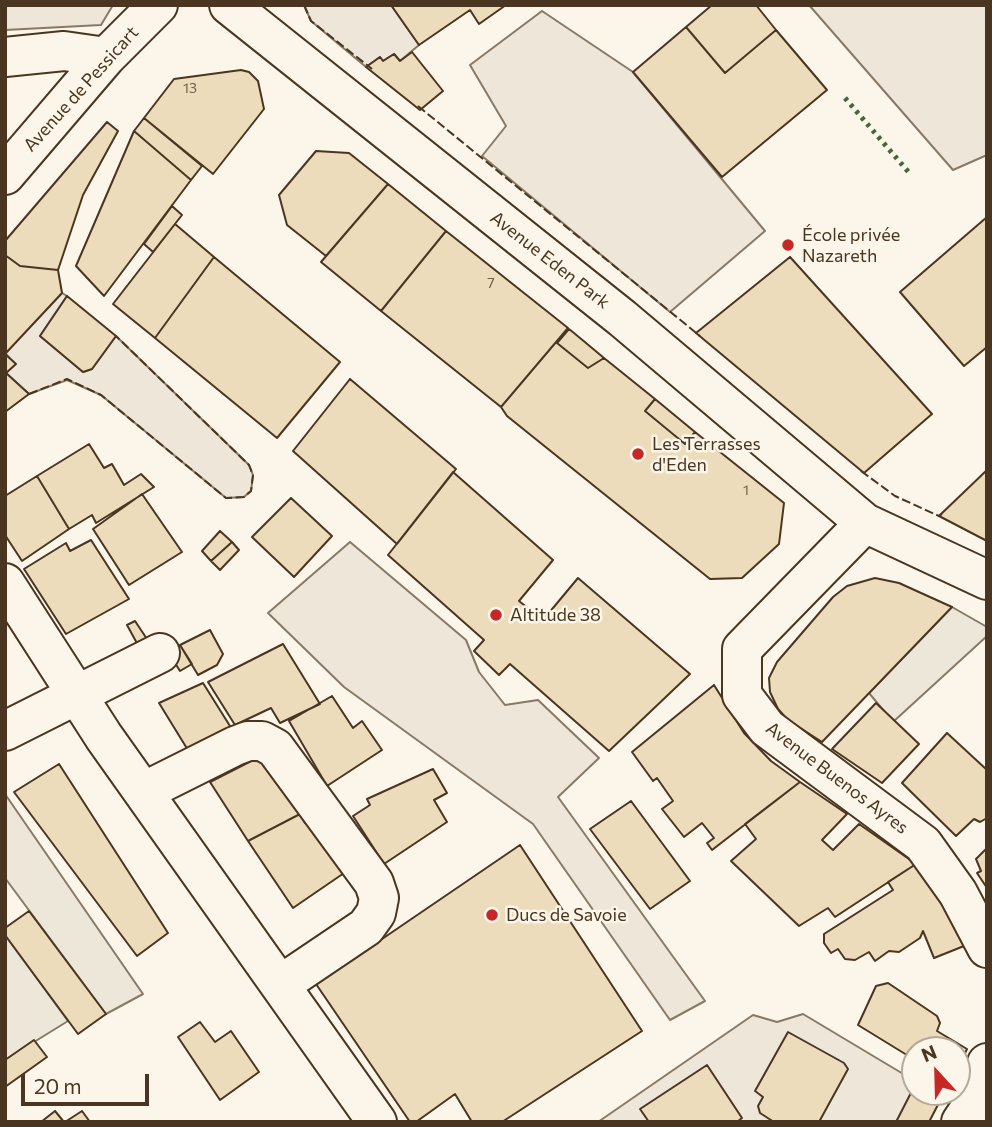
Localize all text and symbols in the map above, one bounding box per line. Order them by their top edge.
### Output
street label: Avenue de Pessicart [19,22,143,156]
house number: 13 [183,80,197,96]
street label: Avenue Eden Park [486,207,614,313]
place label: École privée Nazareth [802,224,900,266]
marker: École privée Nazareth [780,237,796,253]
house number: 7 [487,275,495,291]
place label: Les Terrasses d'Eden [652,433,761,476]
marker: Les Terrasses d'Eden [630,446,646,462]
house number: 1 [743,482,749,498]
place label: Altitude 38 [510,604,601,626]
marker: Altitude 38 [488,607,504,623]
street label: Avenue Buenos Ayres [762,717,912,839]
place label: Ducs de Savoie [506,904,627,926]
marker: Ducs de Savoie [484,907,500,923]
north arrow [901,1036,971,1106]
text: N [918,1040,940,1066]
scale bar [24,1060,152,1104]
text: 20 m [34,1073,82,1098]

